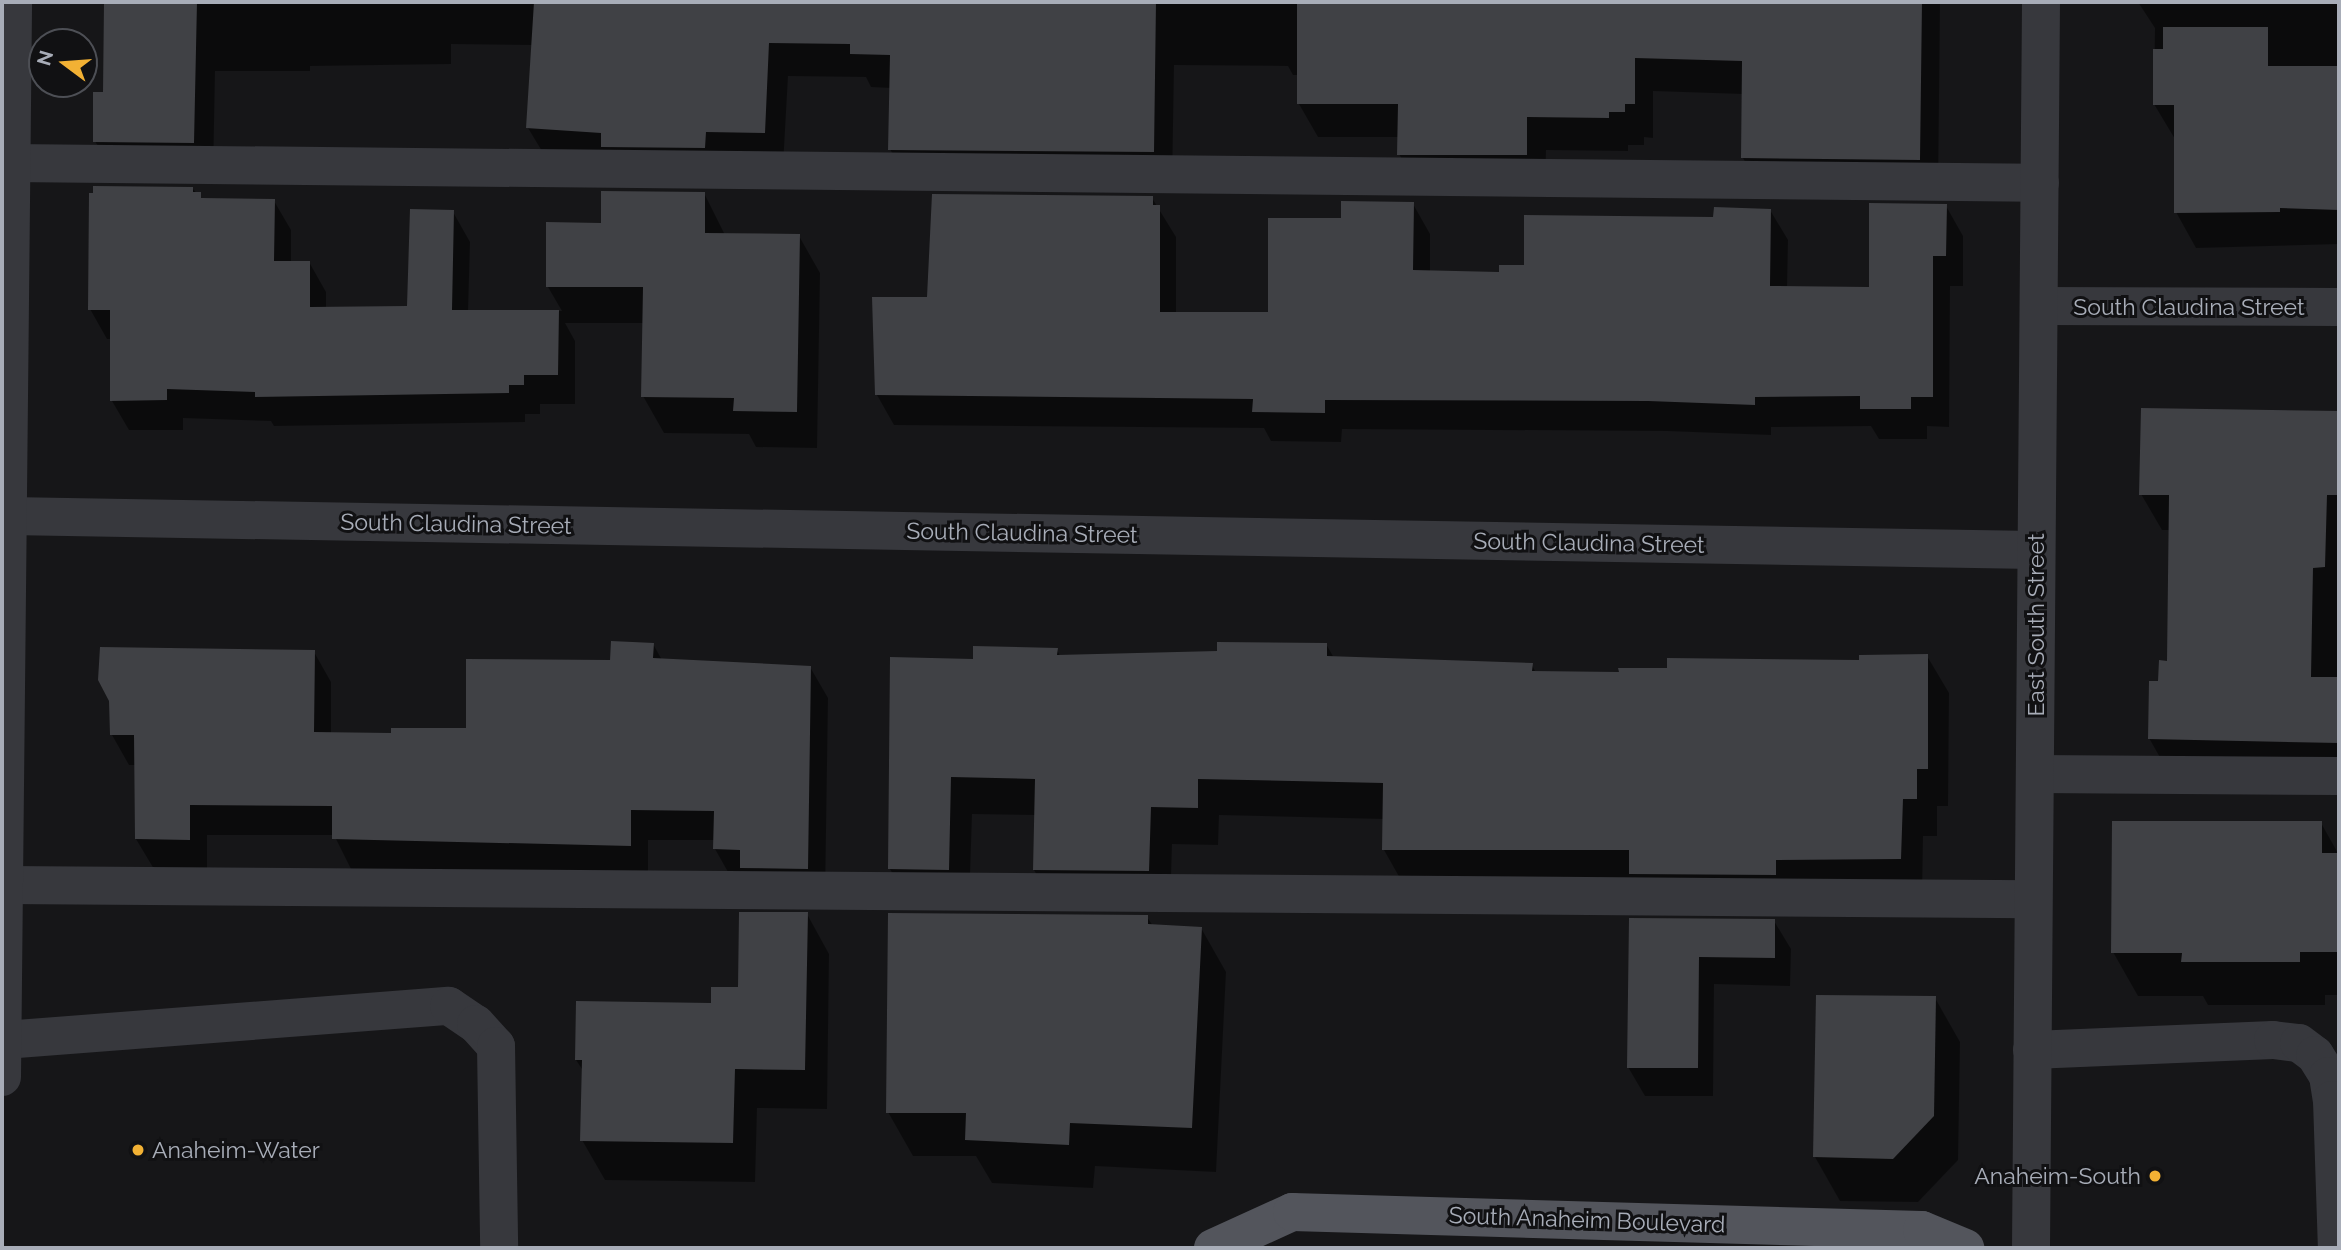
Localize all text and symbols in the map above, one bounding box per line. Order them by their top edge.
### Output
north arrow [28,28,98,98]
text: N [32,48,57,68]
street label: South Claudina Street [2073,293,2305,321]
street label: South Claudina Street [340,508,572,540]
street label: South Claudina Street [906,517,1138,549]
street label: South Claudina Street [1473,527,1705,559]
street label: East South Street [2022,533,2050,717]
place label: Anaheim-Water [152,1136,320,1164]
marker: Anaheim-Water [130,1142,146,1158]
place label: Anaheim-South [1974,1162,2141,1190]
marker: Anaheim-South [2147,1168,2163,1184]
street label: South Anaheim Boulevard [1448,1201,1726,1239]

